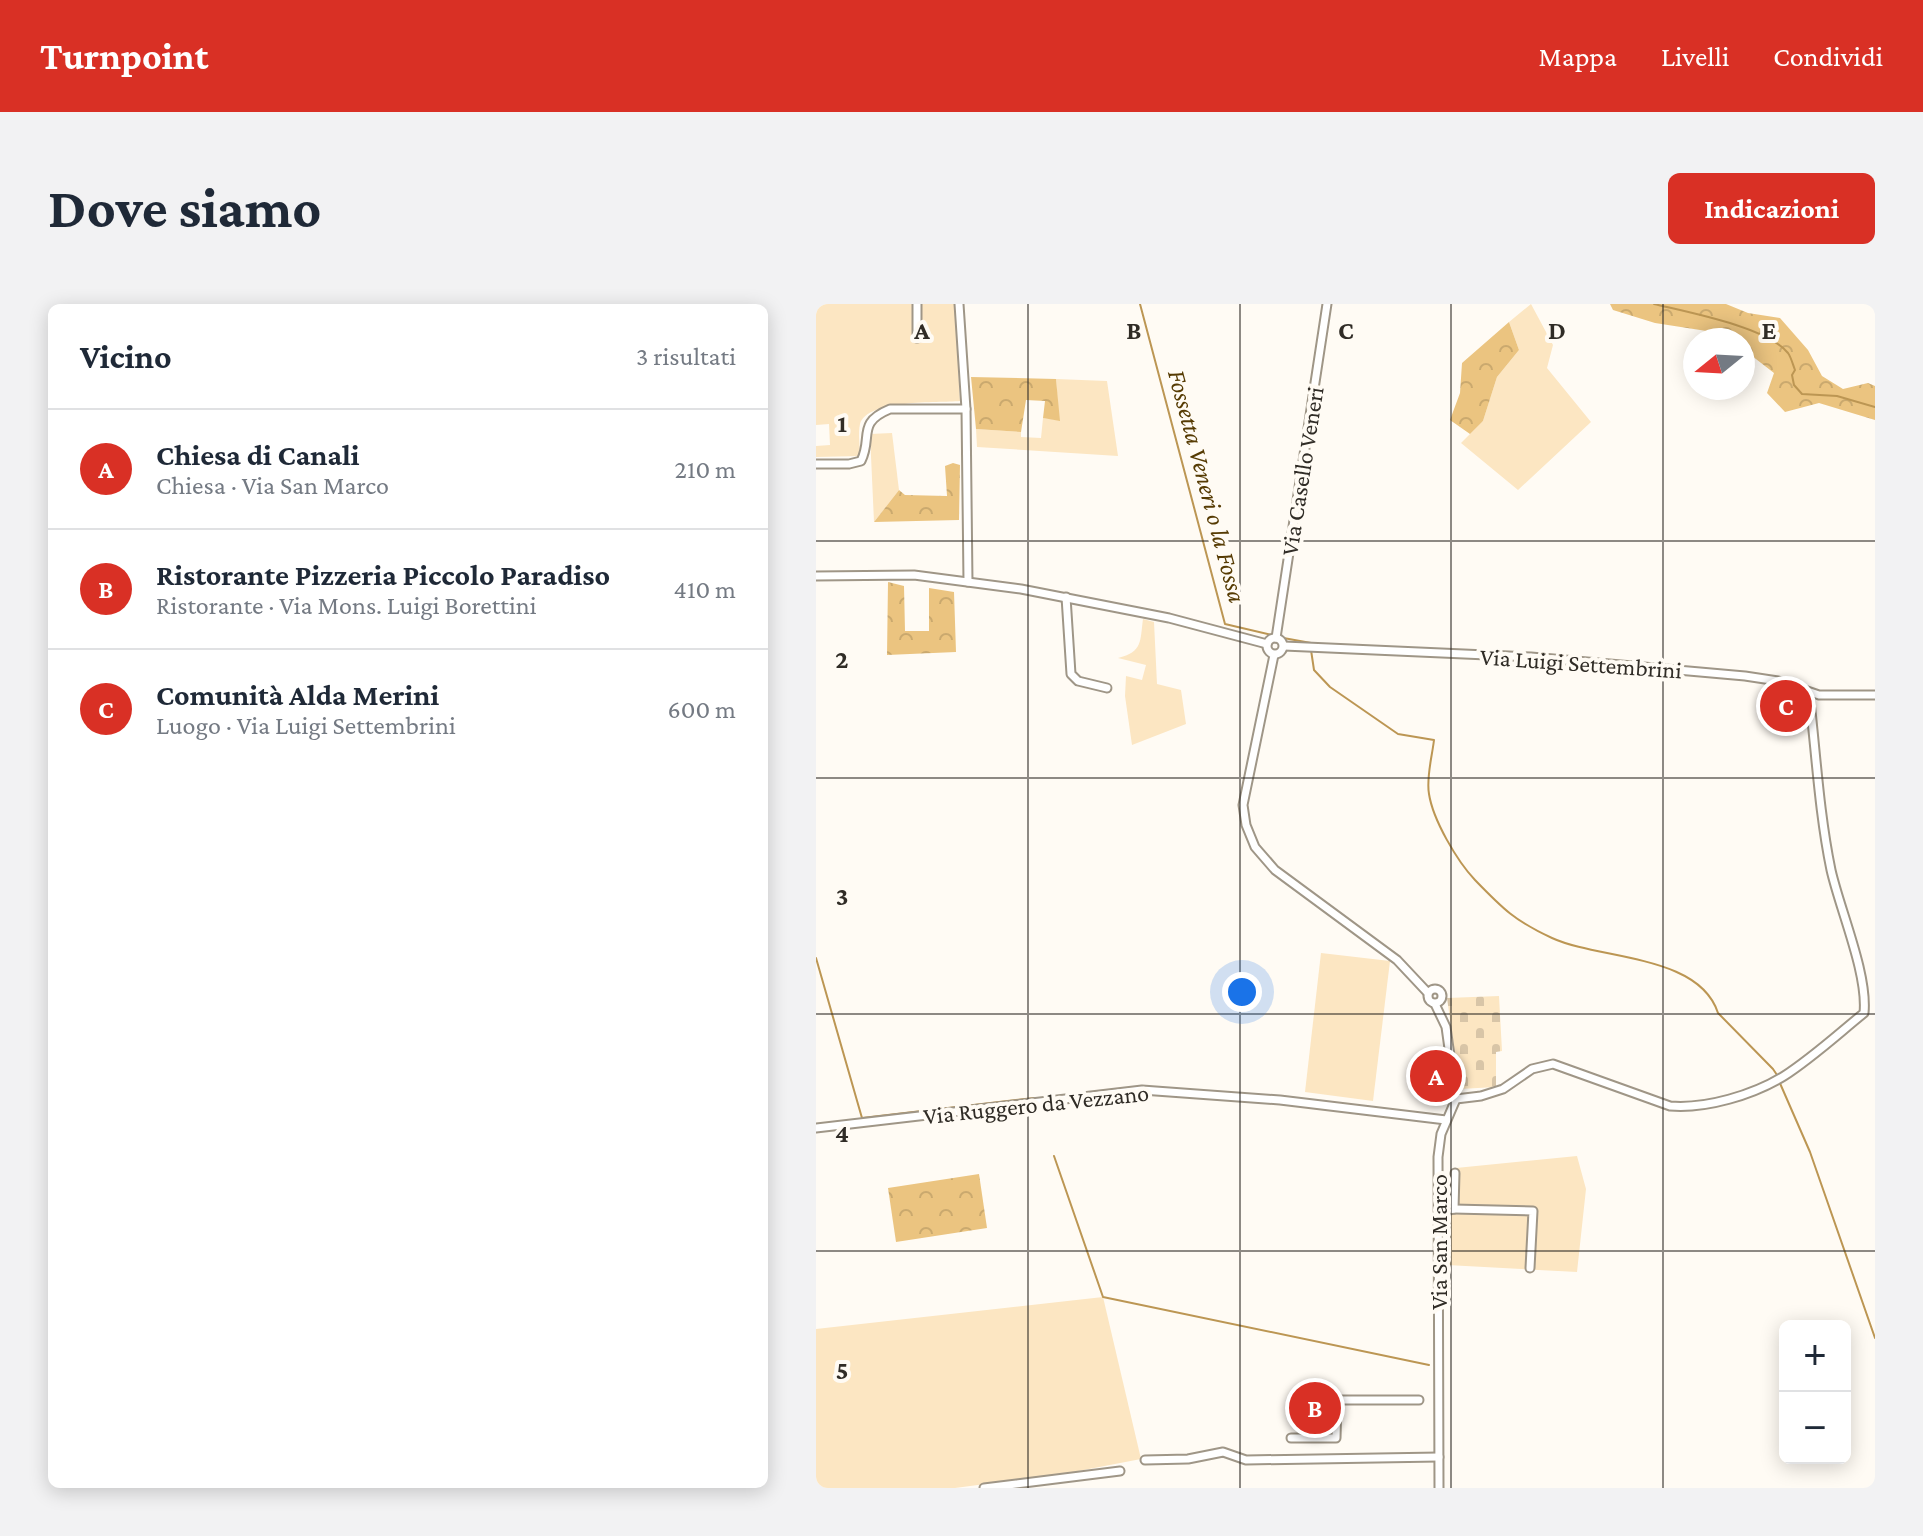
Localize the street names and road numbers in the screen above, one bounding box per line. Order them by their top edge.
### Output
street label: Via Casello Veneri [1275,385,1329,557]
street label: Via Luigi Settembrini [1479,642,1683,684]
street label: Via Ruggero da Vezzano [922,1079,1150,1129]
street label: Via San Marco [1425,1174,1452,1310]

